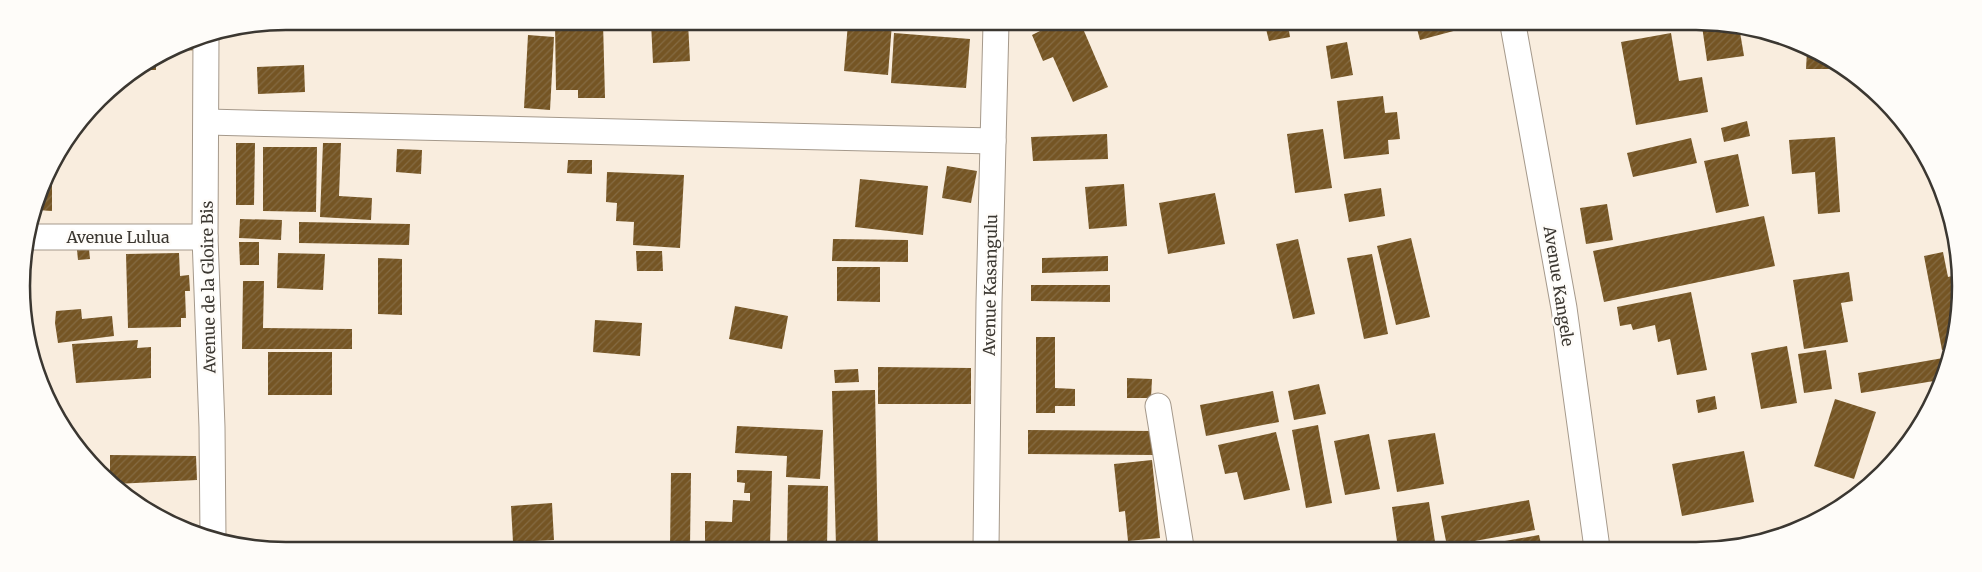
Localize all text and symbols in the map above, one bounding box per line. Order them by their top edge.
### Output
street label: Avenue de la Gloire Bis [196,200,220,375]
street label: Avenue Kasangulu [979,214,1001,357]
street label: Avenue Kangele [1539,223,1578,348]
street label: Avenue Lulua [65,227,170,247]

